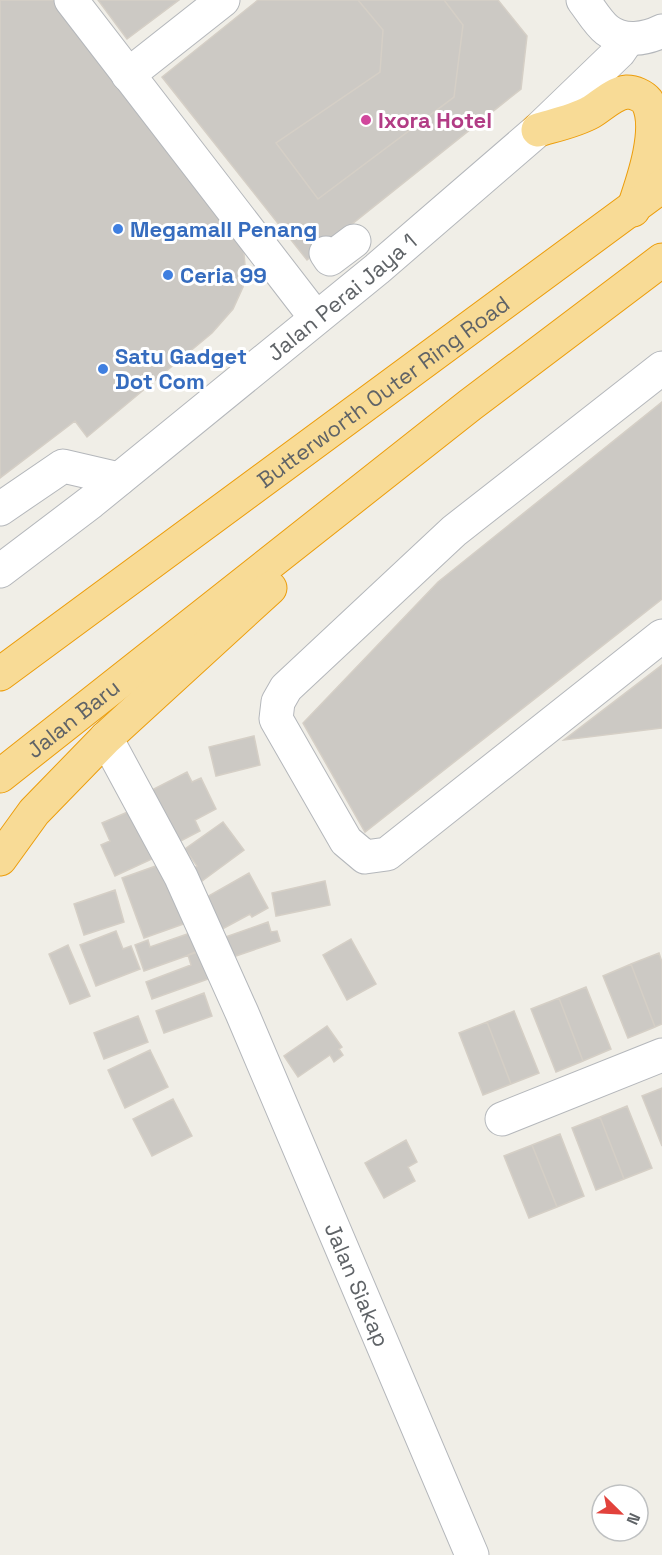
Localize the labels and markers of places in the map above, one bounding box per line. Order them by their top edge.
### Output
place label: Ixora Hotel [378,106,492,134]
marker: Ixora Hotel [359,113,373,127]
place label: Megamall Penang [130,215,317,243]
marker: Megamall Penang [111,222,125,236]
place label: Ceria 99 [180,261,267,289]
marker: Ceria 99 [161,268,175,282]
place label: Satu Gadget Dot Com [115,342,247,395]
marker: Satu Gadget Dot Com [96,362,110,376]

